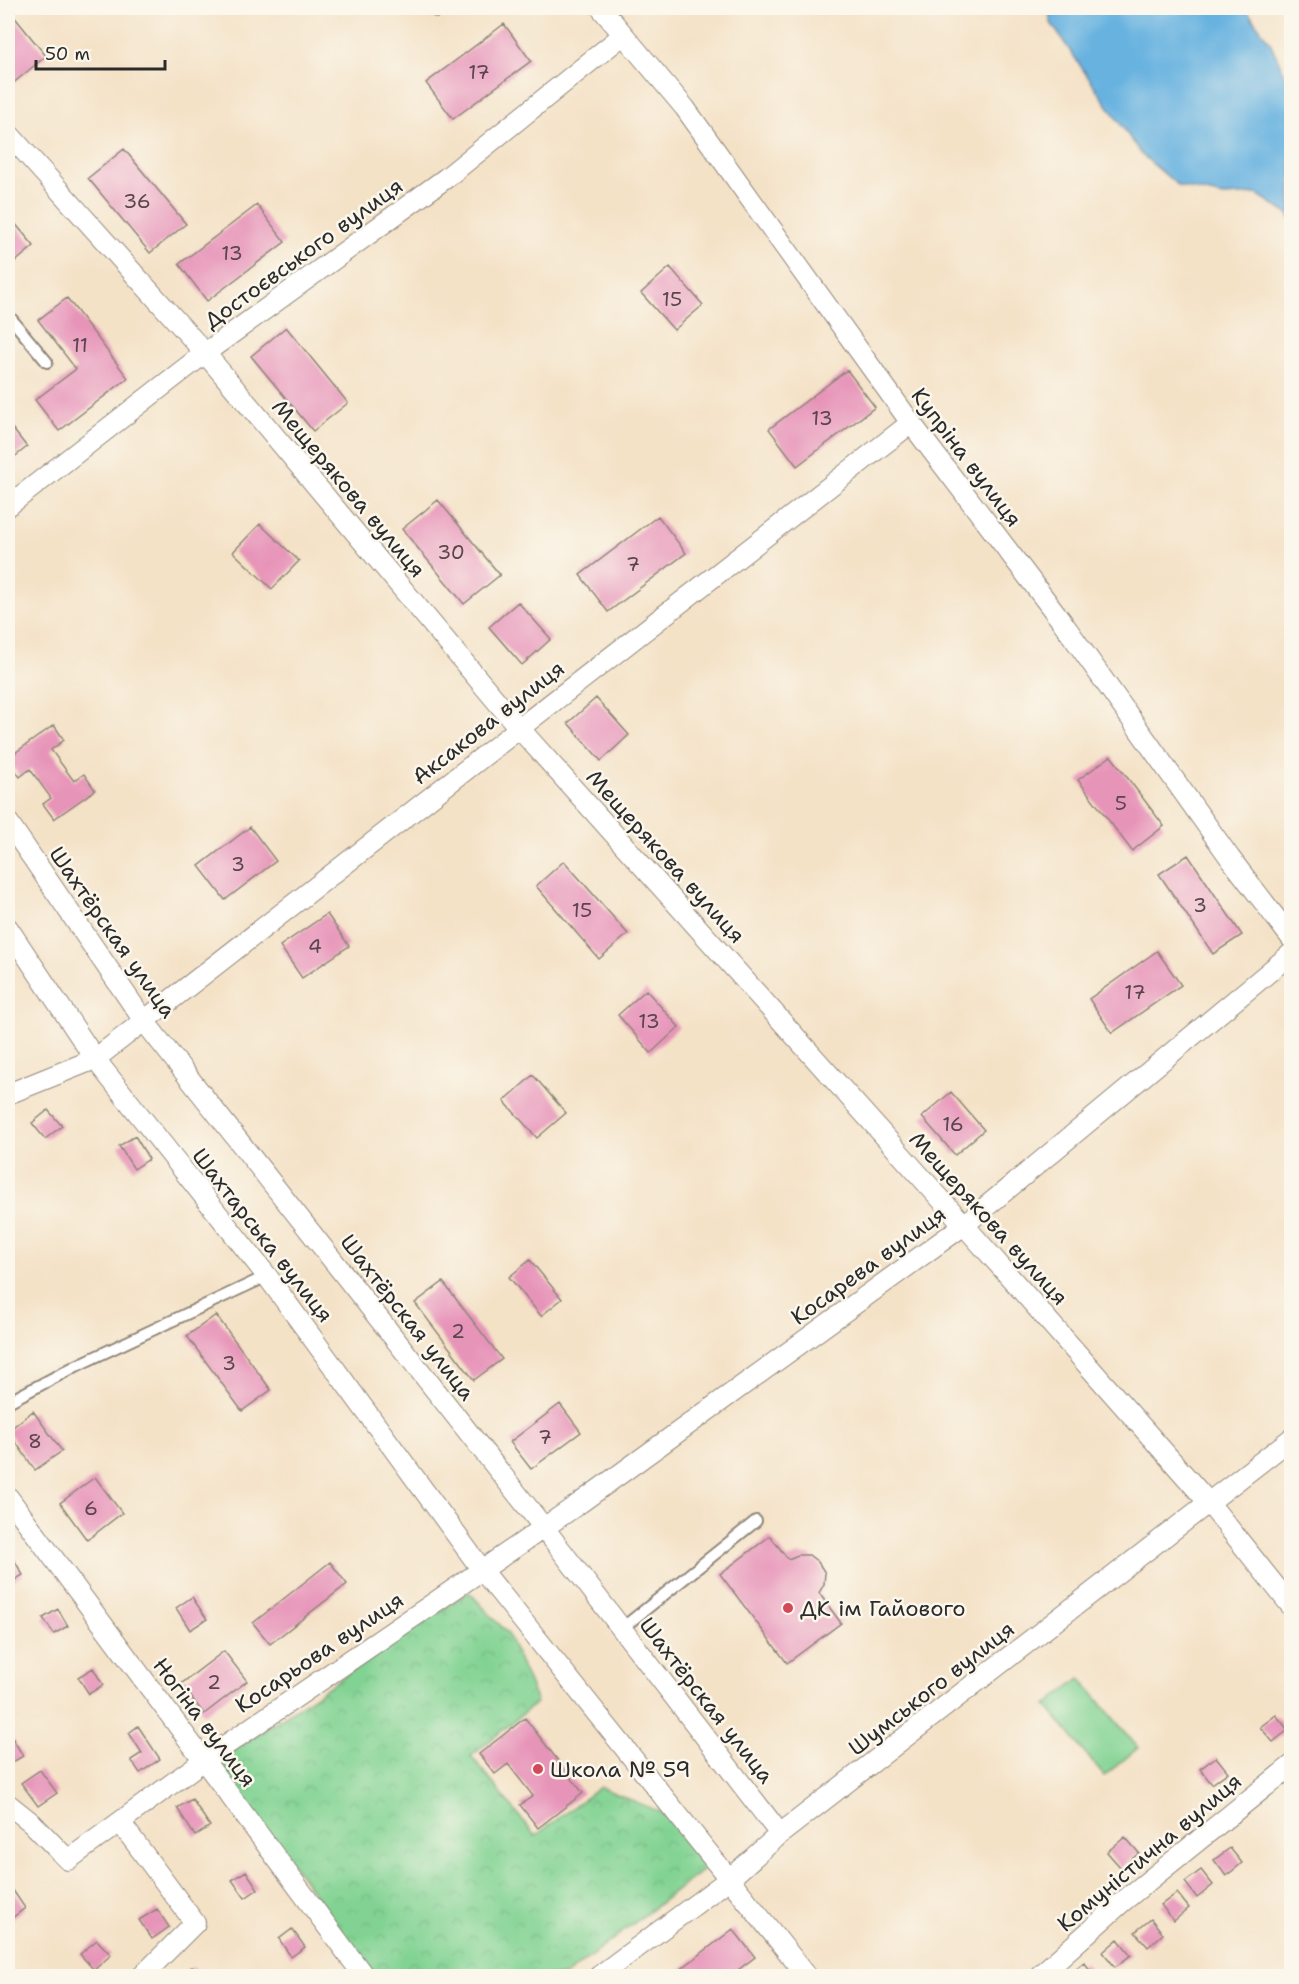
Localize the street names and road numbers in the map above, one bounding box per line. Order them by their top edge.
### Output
street label: Достоєвського вулиця [198,171,409,335]
street label: Купріна вулиця [905,382,1028,533]
street label: Мещерякова вулиця [265,393,432,584]
street label: Аксакова вулиця [406,654,570,791]
street label: Мещерякова вулиця [580,763,751,949]
street label: Шахтёрская улица [42,841,183,1024]
street label: Мещерякова вулиця [903,1125,1074,1311]
street label: Шахтарська вулиця [185,1142,340,1328]
street label: Косарева вулиця [785,1199,952,1331]
street label: Шахтёрская улица [334,1228,482,1407]
street label: Косарьова вулиця [229,1585,409,1720]
street label: Шахтёрская улица [633,1611,781,1790]
street label: Шумського вулиця [842,1614,1020,1762]
street label: Ногіна вулиця [146,1652,263,1793]
street label: Комуністична вулиця [1051,1767,1248,1938]

